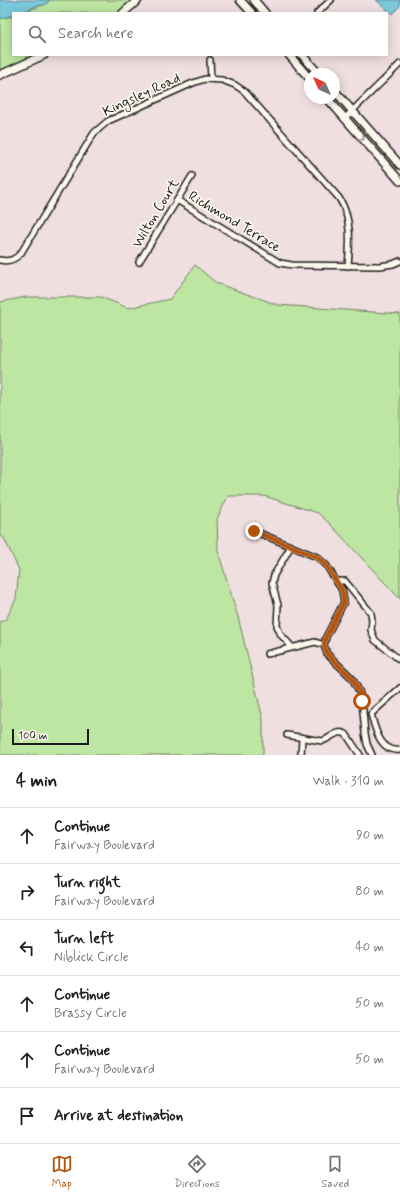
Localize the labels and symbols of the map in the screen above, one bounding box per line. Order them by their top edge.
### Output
north arrow [304,68,340,104]
street label: Kingsley Road [100,69,184,122]
one-way arrow [357,133,364,140]
street label: Wilton Court [128,175,184,251]
street label: Richmond Terrace [185,187,284,257]
route end [245,522,263,540]
route start [353,692,371,710]
scale bar [12,727,89,746]

